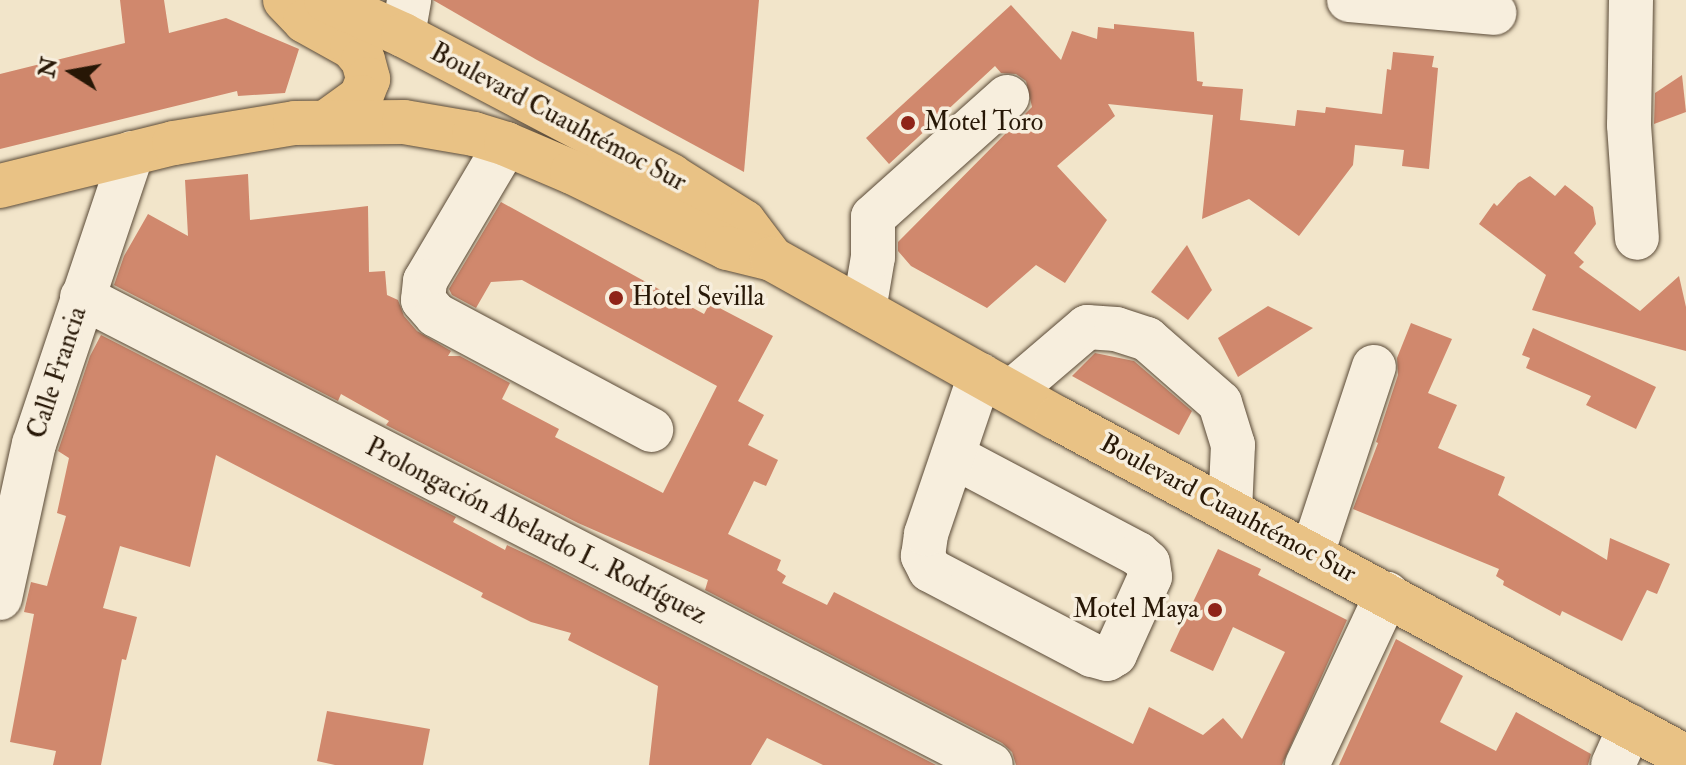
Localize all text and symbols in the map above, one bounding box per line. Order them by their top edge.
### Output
north arrow [32,32,112,112]
street label: Boulevard Cuauhtémoc Sur [425,37,691,199]
text: N [33,55,64,80]
place label: Motel Toro [924,107,1043,139]
marker: Motel Toro [899,114,917,132]
place label: Hotel Sevilla [632,282,764,314]
marker: Hotel Sevilla [607,289,625,307]
street label: Calle Francia [22,303,94,443]
street label: Boulevard Cuauhtémoc Sur [1095,428,1361,590]
street label: Prolongación Abelardo L. Rodríguez [360,432,712,632]
place label: Motel Maya [1073,594,1199,626]
marker: Motel Maya [1206,601,1224,619]

